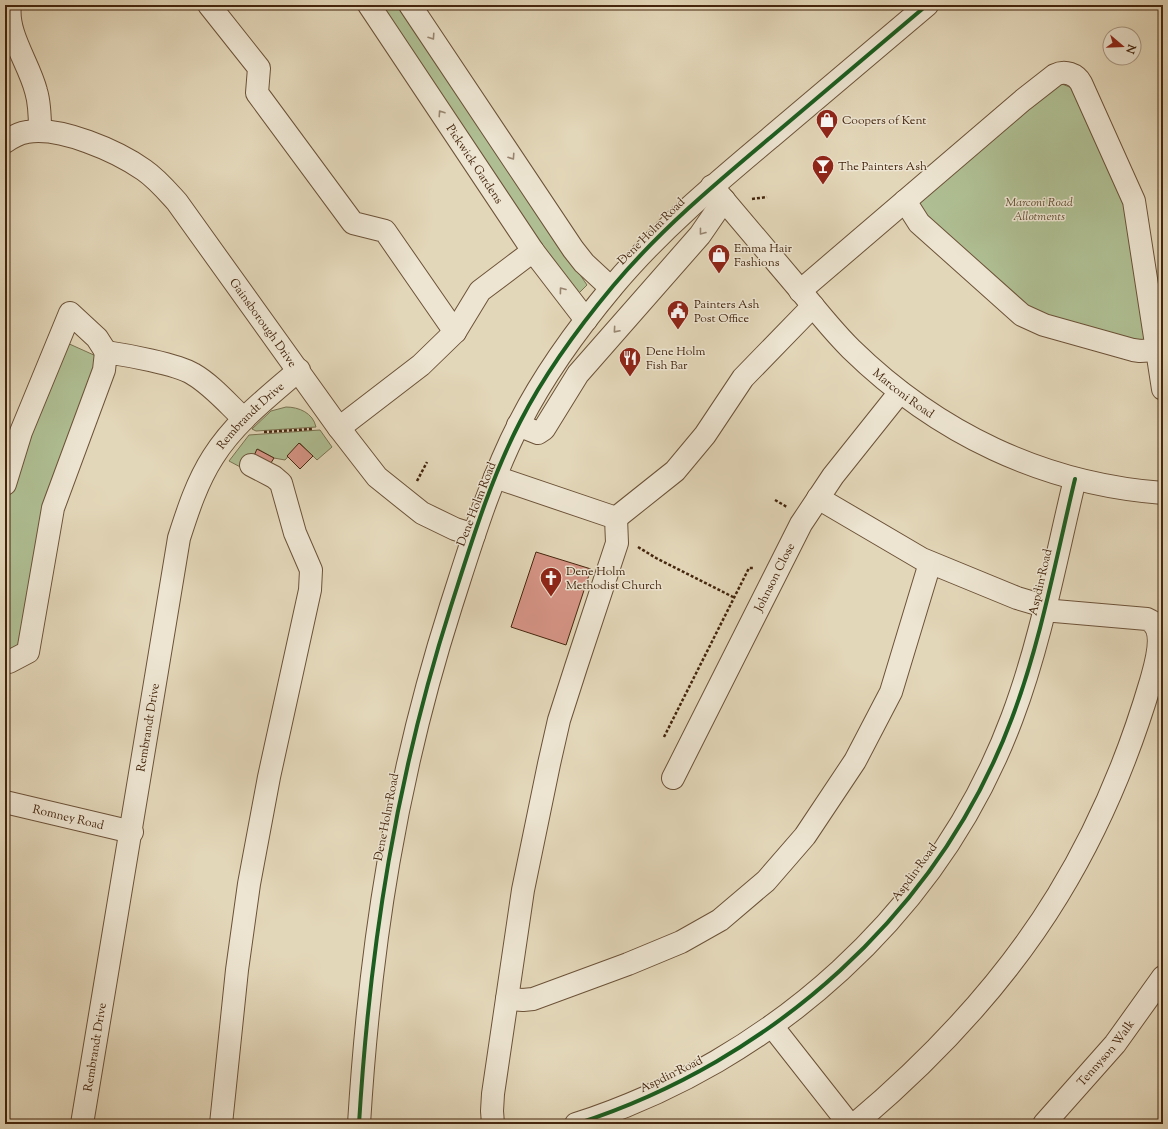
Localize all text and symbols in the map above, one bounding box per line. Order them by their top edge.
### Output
north arrow [1102,26,1142,66]
one-way arrow [427,33,434,40]
text: N [1121,41,1140,56]
shop icon: Coopers of Kent [814,107,840,140]
one-way arrow [438,110,446,117]
place label: Coopers of Kent [842,112,926,130]
street label: Pickwick Gardens [441,121,507,208]
one-way arrow [508,153,515,160]
bar icon: The Painters Ash [810,153,836,186]
place label: The Painters Ash [838,158,927,176]
street label: Dene Holm Road [614,194,690,270]
park label: Marconi Road Allotments [1005,194,1073,226]
one-way arrow [700,228,707,235]
place label: Emma Hair Fashions [734,240,793,272]
shop icon: Emma Hair Fashions [706,242,732,275]
street label: Gainsborough Drive [224,275,301,372]
one-way arrow [559,287,566,294]
place label: Painters Ash Post Office [694,296,760,328]
public building icon: Painters Ash Post Office [665,298,691,331]
one-way arrow [614,325,621,332]
place label: Dene Holm Fish Bar [646,343,706,375]
restaurant icon: Dene Holm Fish Bar [617,345,643,378]
street label: Marconi Road [868,365,937,423]
street label: Rembrandt Drive [213,378,289,454]
street label: Dene Holm Road [453,459,501,549]
street label: Johnson Close [750,540,800,616]
street label: Aspdin Road [1025,547,1057,617]
place label: Dene Holm Methodist Church [566,563,662,595]
church icon: Dene Holm Methodist Church [538,565,564,598]
street label: Rembrandt Drive [132,682,165,773]
street label: Dene Holm Road [370,772,404,863]
street label: Romney Road [31,801,106,835]
street label: Aspdin Road [888,840,942,905]
street label: Rembrandt Drive [80,1001,112,1093]
street label: Tennyson Walk [1073,1016,1140,1091]
street label: Aspdin Road [637,1052,706,1098]

